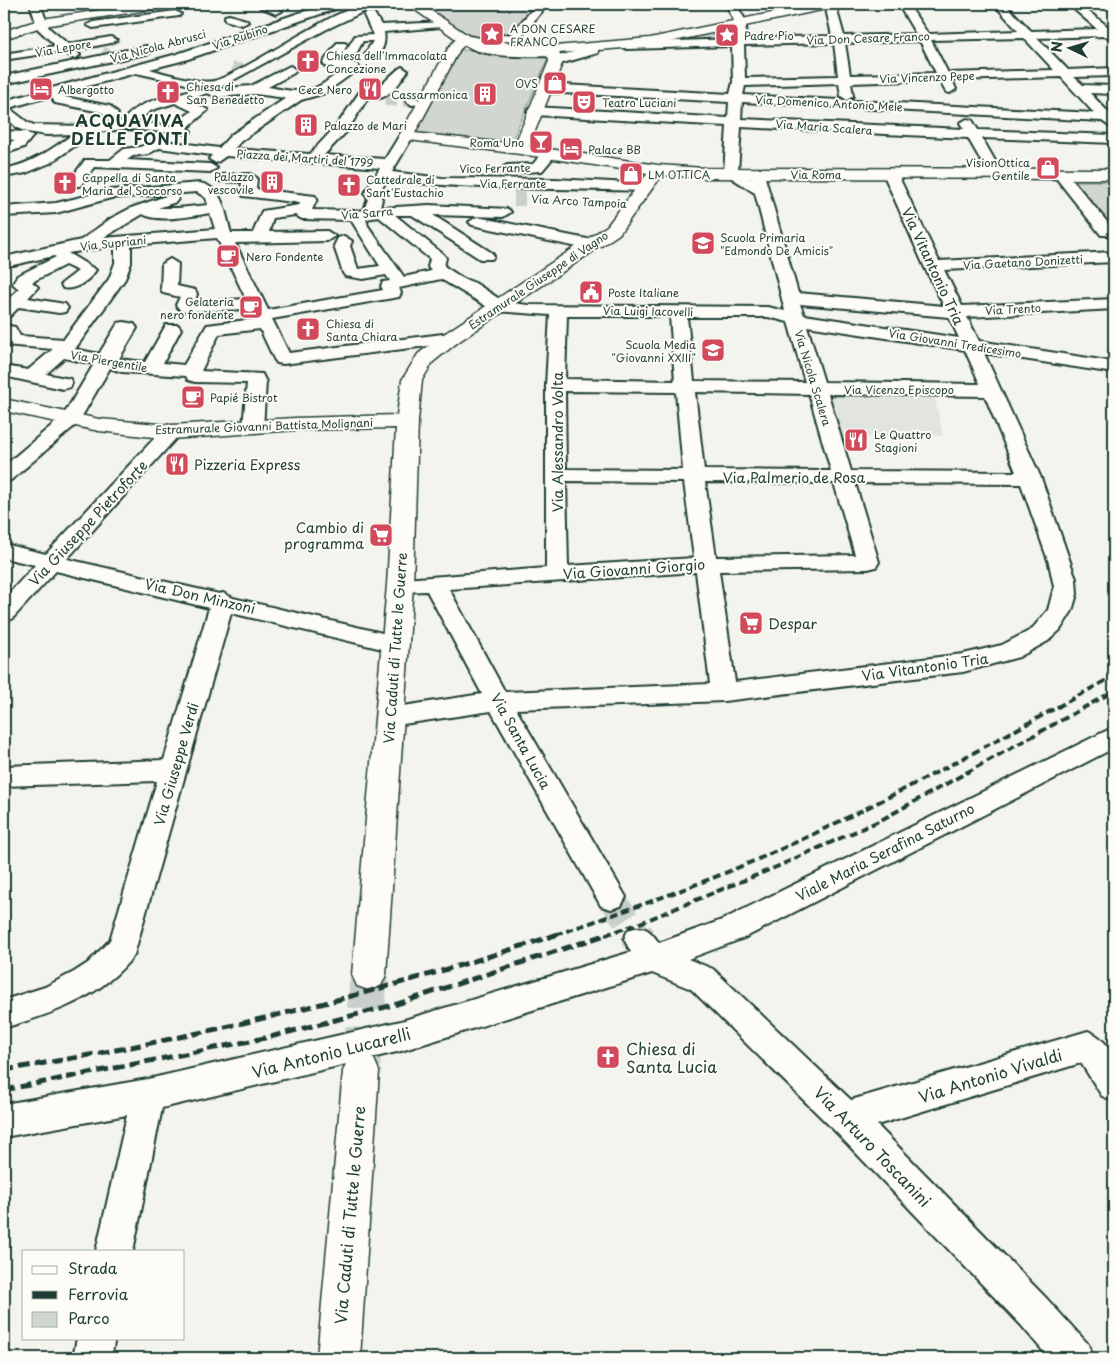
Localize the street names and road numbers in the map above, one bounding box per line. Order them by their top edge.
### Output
street label: Via Rubino [210,20,270,54]
street label: Via Nicola Abrusci [108,25,208,67]
street label: Via Don Cesare Franco [806,27,930,49]
street label: Via Lepore [34,35,93,61]
street label: Via Vincenzo Pepe [879,67,975,87]
street label: Via Domenico Antonio Mele [755,91,903,115]
street label: Via Maria Scalera [775,115,873,139]
street label: Piazza dei Martiri del 1799 [236,145,374,171]
street label: Vico Ferrante [459,159,531,177]
street label: Via Roma [791,166,842,183]
street label: Via Ferrante [480,175,546,192]
street label: Via Arco Tampoia [531,190,627,212]
street label: Via Sarra [340,202,394,224]
street label: Via Vitantonio Tria [897,204,970,328]
street label: Estramurale Giuseppe di Vagno [465,227,611,333]
street label: Via Supriani [79,231,147,255]
street label: Via Gaetano Donizetti [963,250,1083,274]
street label: Via Trento [985,299,1041,319]
street label: Via Luigi Iacovelli [603,302,693,320]
street label: Via Giovanni Tredicesimo [887,324,1023,362]
street label: Via Nicola Scalera [790,328,836,428]
street label: Via Piergentile [69,346,149,376]
street label: Via Alessandro Volta [547,371,568,512]
street label: Via Vicenzo Episcopo [844,381,954,398]
street label: Estramurale Giovanni Battista Molignani [155,414,373,438]
street label: Via Giuseppe Pietroforte [24,455,152,591]
street label: Via Palmerio de Rosa [723,467,865,488]
street label: Via Caduti di Tutte le Guerre [378,552,412,744]
street label: Via Giovanni Giorgio [562,554,706,584]
street label: Via Don Minzoni [143,573,257,619]
street label: Via Vitantonio Tria [860,648,990,686]
street label: Via Santa Lucia [486,689,556,793]
street label: Via Giuseppe Verdi [148,700,204,828]
street label: Viale Maria Serafina Saturno [792,798,978,906]
street label: Via Antonio Lucarelli [249,1021,413,1083]
street label: Via Antonio Vivaldi [915,1042,1065,1108]
street label: Via Arturo Toscanini [809,1080,937,1212]
street label: Via Caduti di Tutte le Guerre [327,1105,371,1325]

